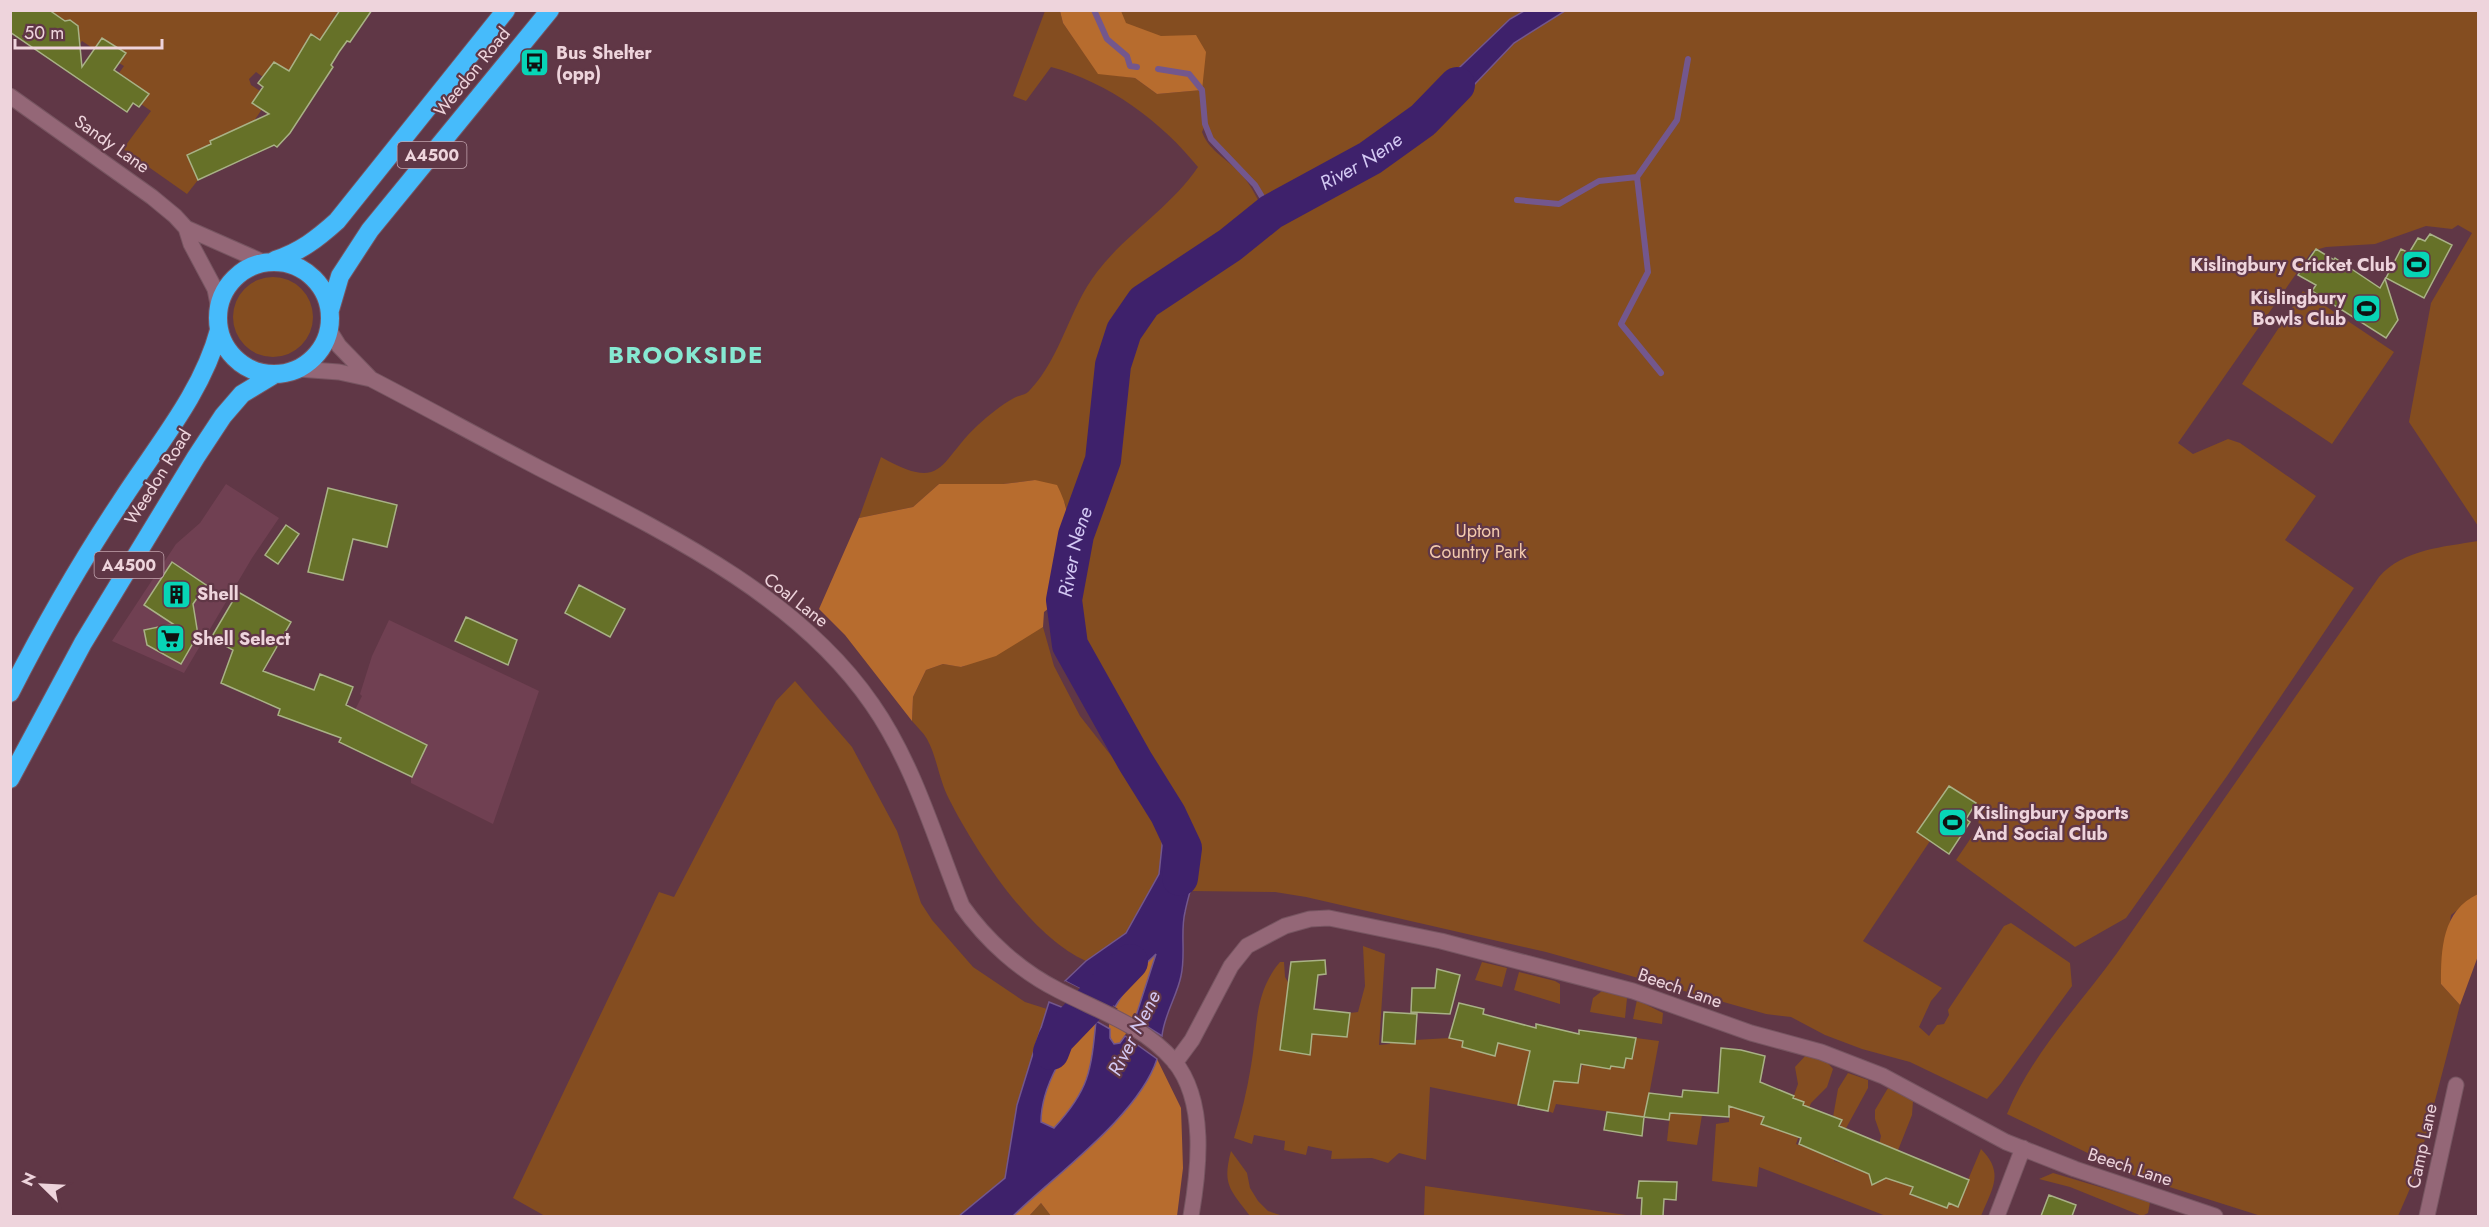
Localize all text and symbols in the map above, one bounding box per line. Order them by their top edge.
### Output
scale bar [15,12,162,50]
text: 50 m [24,20,64,46]
street label: Weedon Road [428,22,516,122]
place label: Bus Shelter (opp) [556,40,653,87]
bus stop icon: Bus Shelter (opp) [519,47,551,79]
street label: Sandy Lane [69,108,155,180]
water label: River Nene [1315,125,1408,198]
road number: A4500 [398,142,466,168]
sports icon: Kislingbury Cricket Club [2401,249,2433,281]
place label: Kislingbury Cricket Club [2191,252,2396,278]
place label: Kislingbury Bowls Club [2250,285,2347,332]
sports icon: Kislingbury Bowls Club [2351,292,2383,324]
district label: BROOKSIDE [608,337,764,372]
street label: Weedon Road [118,424,198,530]
water label: River Nene [1051,503,1100,599]
park label: Upton Country Park [1429,518,1527,565]
road number: A4500 [94,552,164,578]
street label: Coal Lane [758,566,834,634]
building icon: Shell [160,578,192,610]
place label: Shell [197,581,239,607]
supermarket icon: Shell Select [155,623,187,655]
place label: Shell Select [192,626,291,652]
place label: Kislingbury Sports And Social Club [1972,800,2128,847]
sports icon: Kislingbury Sports And Social Club [1936,807,1968,839]
street label: Beech Lane [1634,961,1726,1015]
water label: River Nene [1101,986,1168,1081]
street label: Camp Lane [2400,1101,2444,1191]
street label: Beech Lane [2084,1141,2176,1193]
north arrow [12,1155,72,1215]
text: N [16,1169,42,1190]

